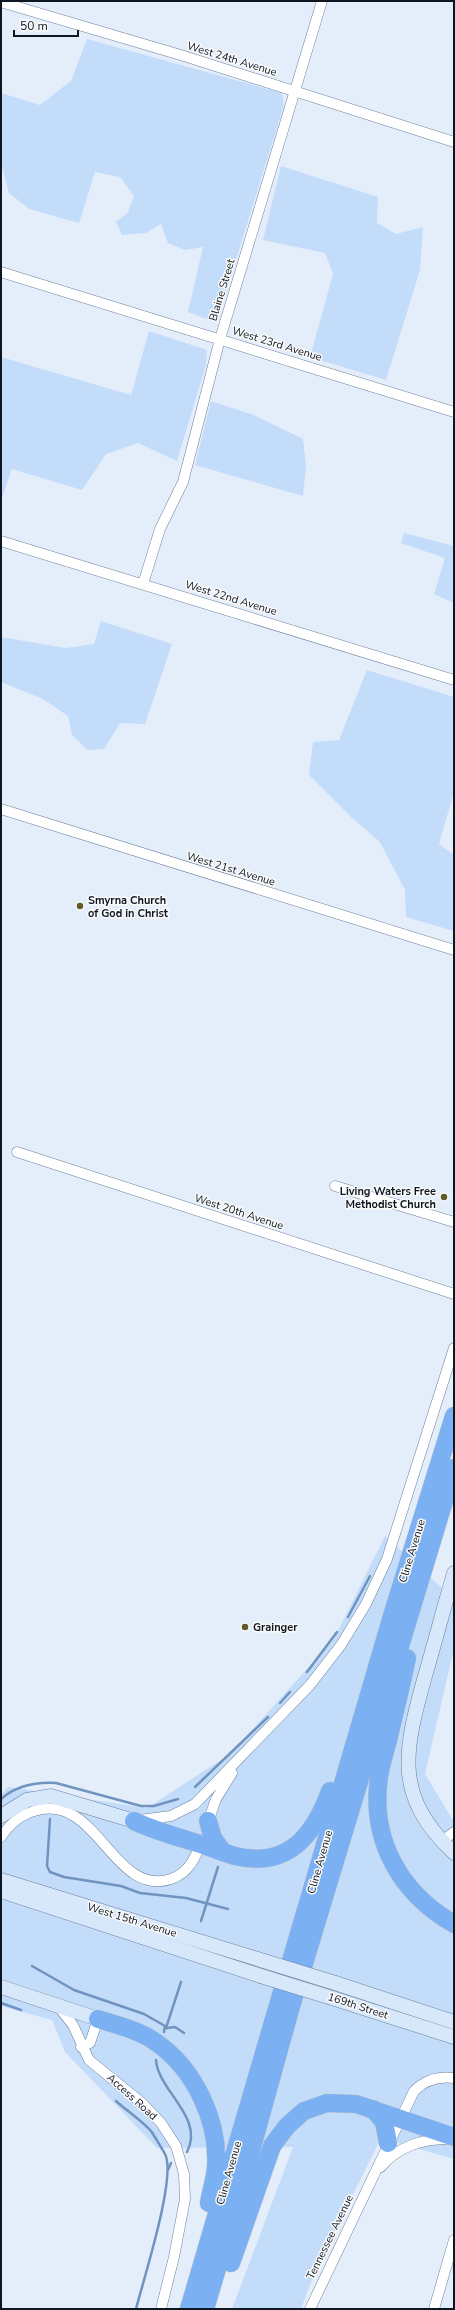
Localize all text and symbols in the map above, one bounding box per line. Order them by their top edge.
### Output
scale bar [14,12,78,38]
text: 50 m [20,18,48,34]
street label: West 24th Avenue [185,38,279,80]
street label: Blaine Street [205,257,239,323]
street label: West 23rd Avenue [230,323,324,365]
street label: West 22nd Avenue [183,577,279,619]
street label: West 21st Avenue [185,848,277,890]
place label: Smyrna Church of God in Christ [88,893,169,921]
marker: Smyrna Church of God in Christ [75,901,85,911]
place label: Living Waters Free Methodist Church [340,1184,436,1212]
street label: West 20th Avenue [193,1191,286,1234]
marker: Living Waters Free Methodist Church [439,1192,449,1202]
street label: Cline Avenue [395,1517,429,1585]
place label: Grainger [253,1620,298,1635]
marker: Grainger [240,1622,250,1632]
street label: Cline Avenue [304,1828,336,1896]
street label: West 15th Avenue [85,1899,179,1941]
street label: 169th Street [326,1989,390,2023]
street label: Access Road [104,2070,160,2124]
street label: Cline Avenue [213,2139,245,2207]
street label: Tennessee Avenue [303,2192,357,2282]

